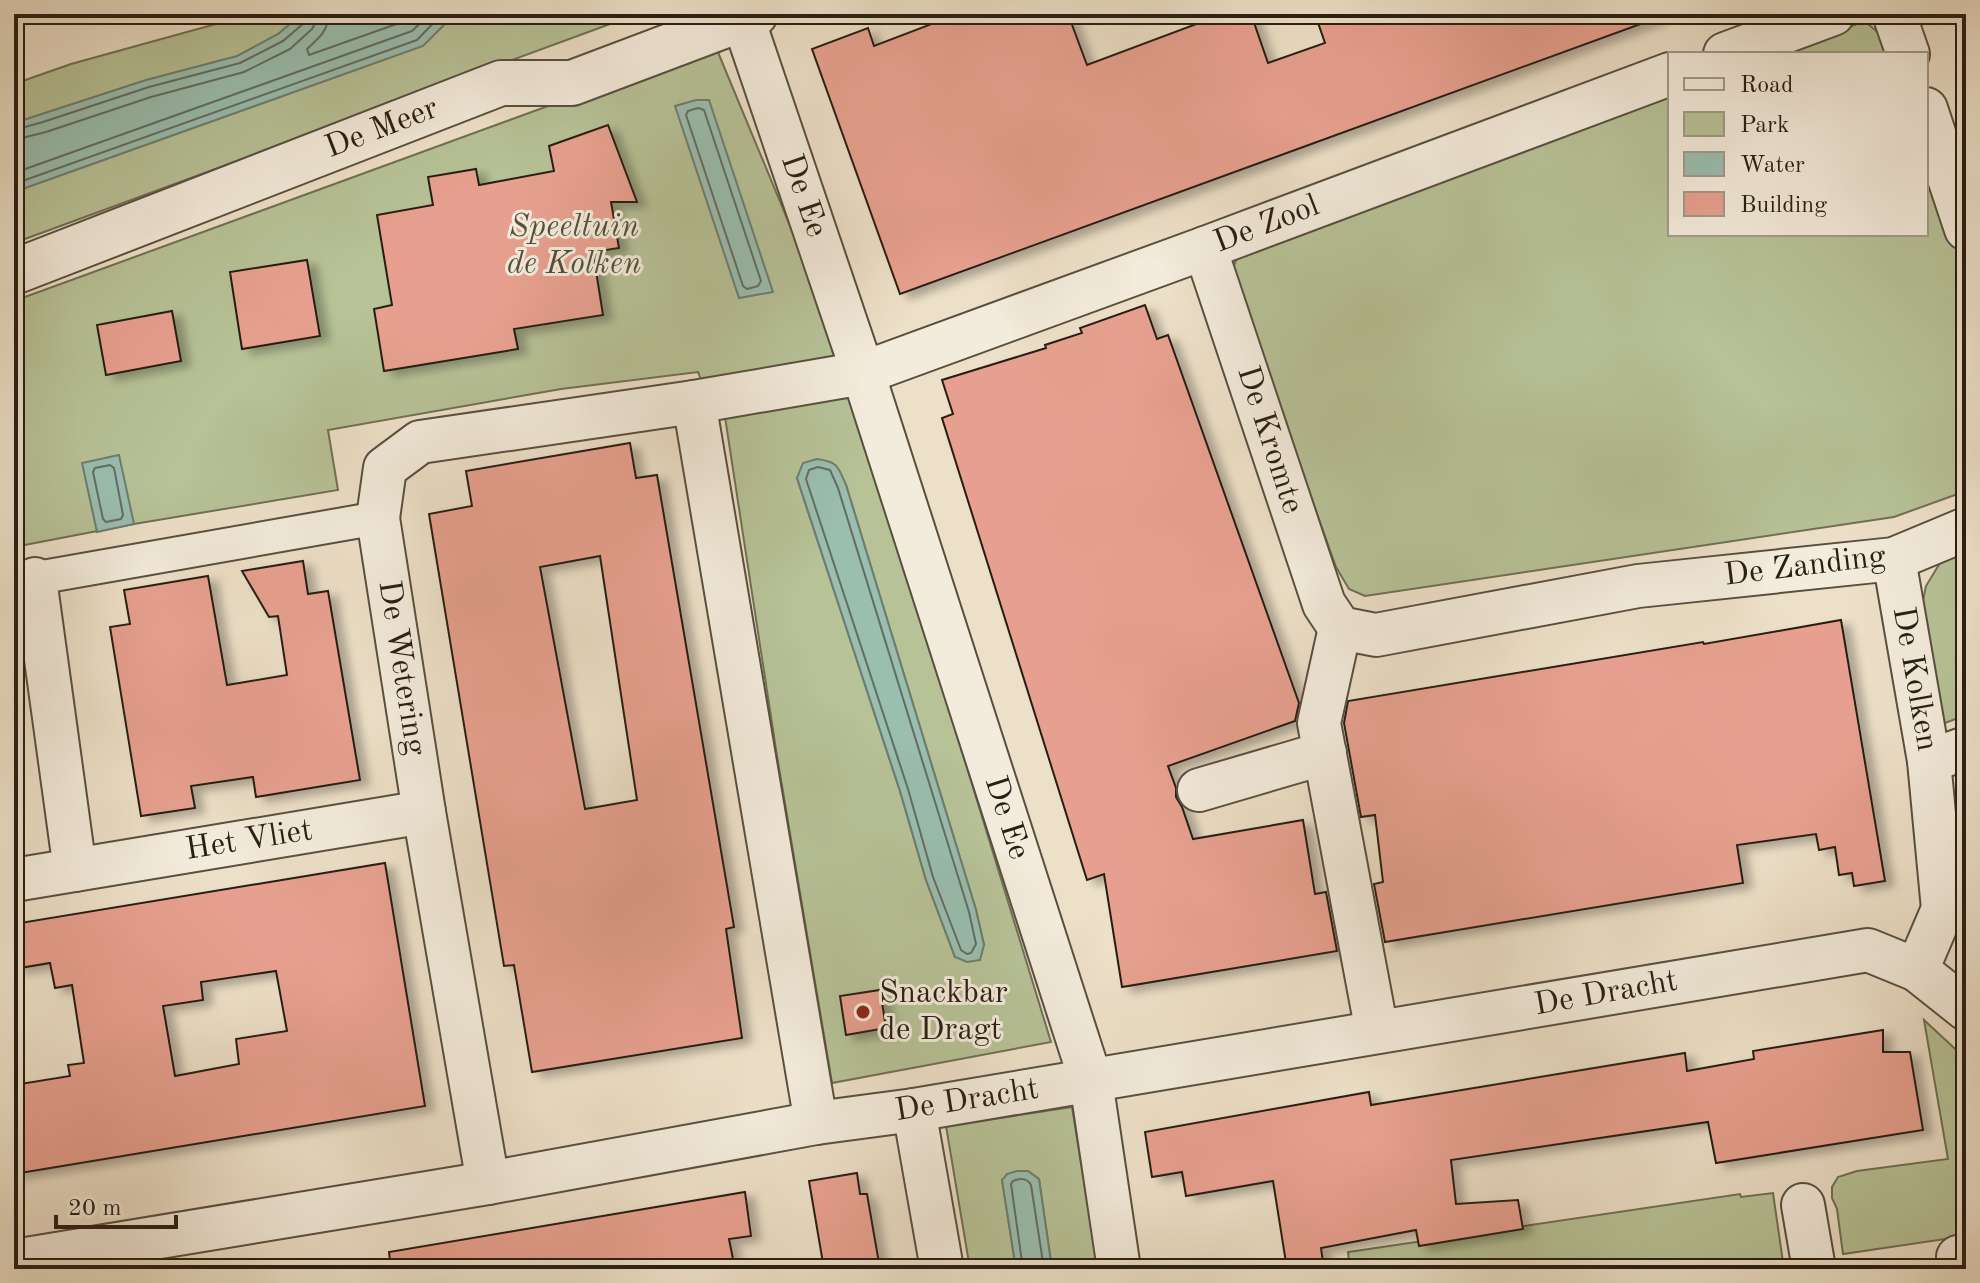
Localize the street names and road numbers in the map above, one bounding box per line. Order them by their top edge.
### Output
street label: De Meer [321,93,443,165]
street label: De Ee [774,150,832,242]
street label: De Zool [1210,190,1324,260]
street label: De Kromte [1230,362,1308,518]
street label: De Zanding [1722,541,1888,593]
street label: De Wetering [371,578,431,758]
street label: De Kolken [1886,604,1942,754]
street label: De Ee [978,772,1034,864]
street label: Het Vliet [183,815,315,867]
street label: De Dracht [1532,966,1680,1022]
street label: De Dracht [893,1074,1041,1128]

